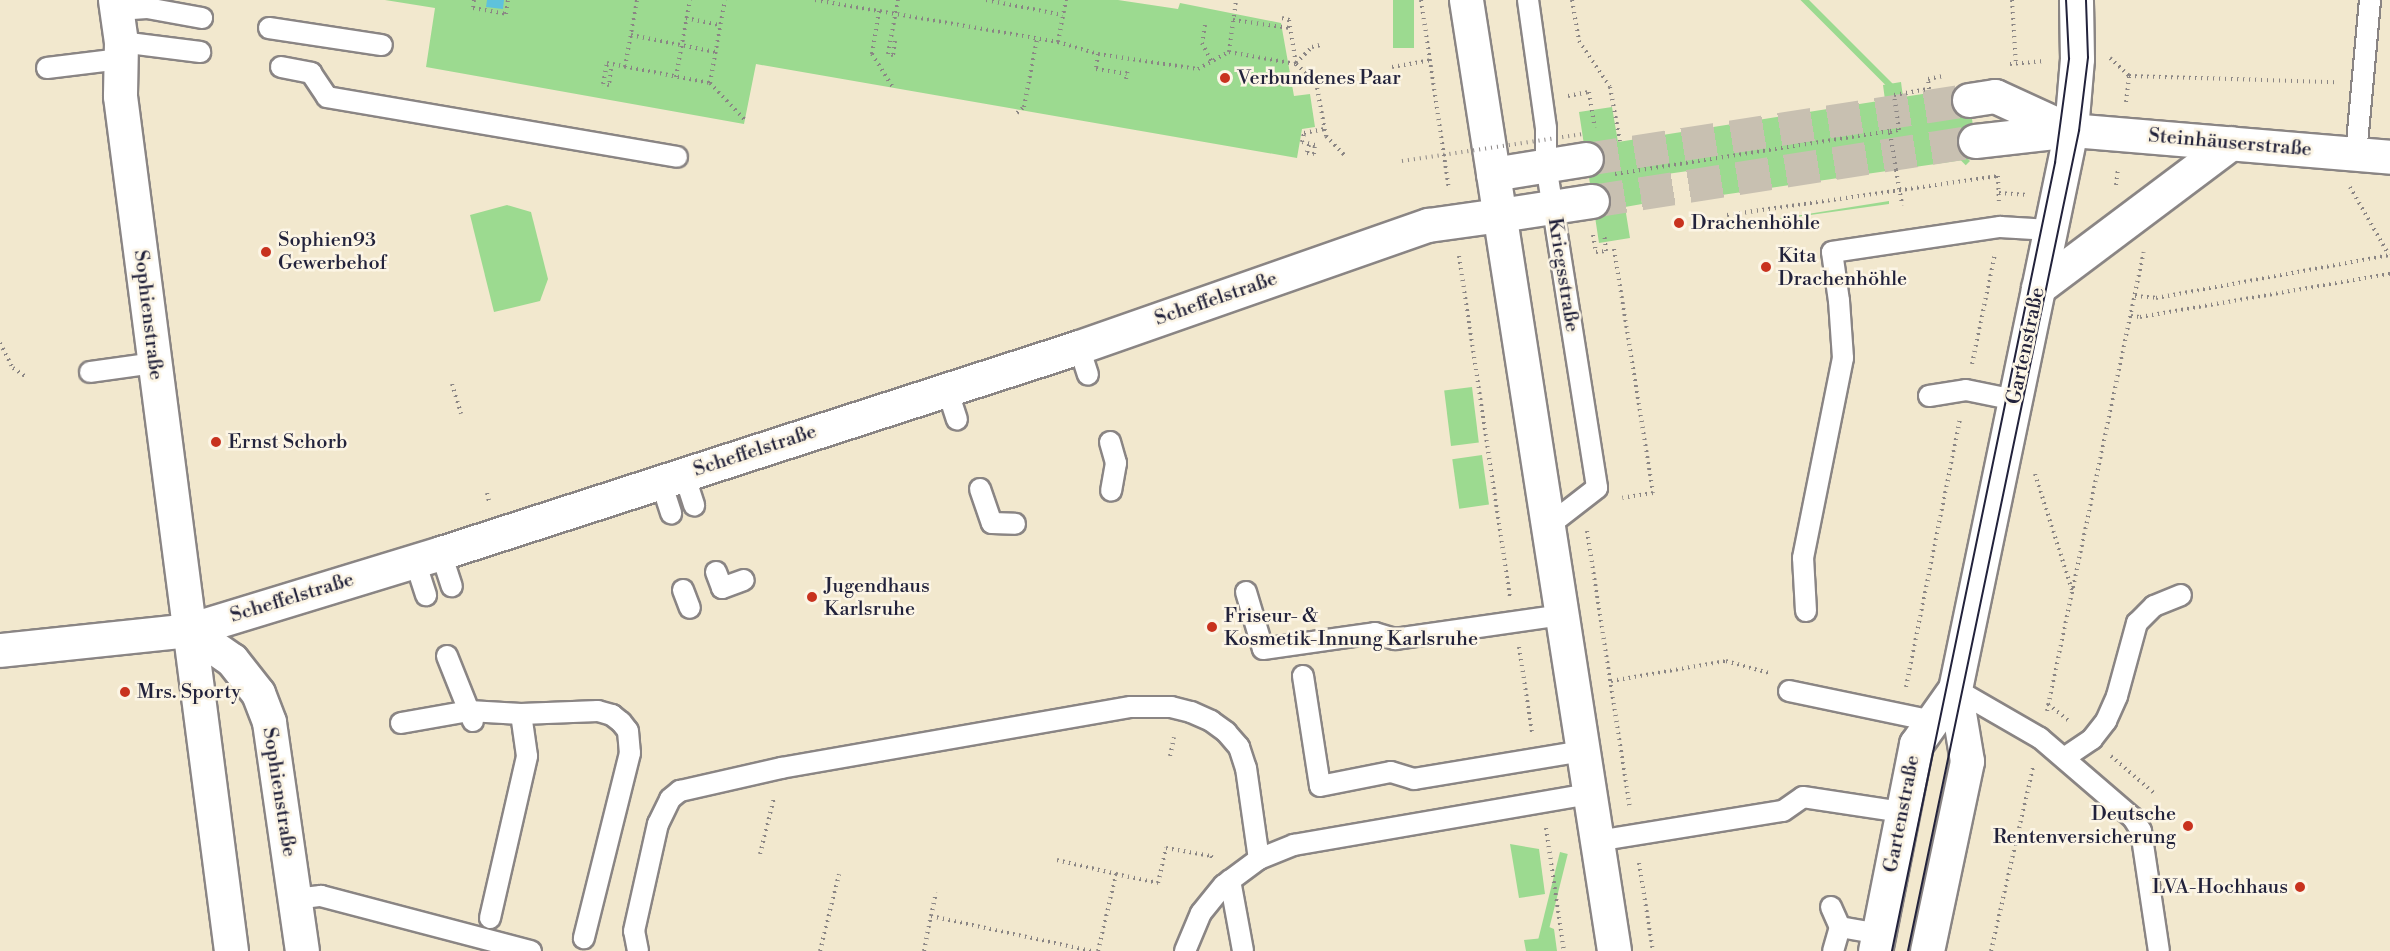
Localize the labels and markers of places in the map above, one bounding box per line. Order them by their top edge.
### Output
place label: Verbundenes Paar [1237,66,1401,90]
marker: Verbundenes Paar [1218,71,1232,85]
place label: Drachenhöhle [1691,211,1820,235]
marker: Drachenhöhle [1672,216,1686,230]
place label: Sophien93 Gewerbehof [278,228,387,275]
place label: Kita Drachenhöhle [1778,244,1907,291]
marker: Sophien93 Gewerbehof [259,245,273,259]
marker: Kita Drachenhöhle [1759,260,1773,274]
place label: Ernst Schorb [228,430,347,454]
marker: Ernst Schorb [209,435,223,449]
place label: Jugendhaus Karlsruhe [824,574,930,621]
marker: Jugendhaus Karlsruhe [805,590,819,604]
place label: Friseur- & Kosmetik-Innung Karlsruhe [1224,604,1478,651]
marker: Friseur- & Kosmetik-Innung Karlsruhe [1205,620,1219,634]
place label: Mrs. Sporty [137,680,241,704]
marker: Mrs. Sporty [118,685,132,699]
place label: Deutsche Rentenversicherung [1993,802,2176,849]
marker: Deutsche Rentenversicherung [2181,819,2195,833]
place label: LVA-Hochhaus [2152,875,2288,899]
marker: LVA-Hochhaus [2293,880,2307,894]

